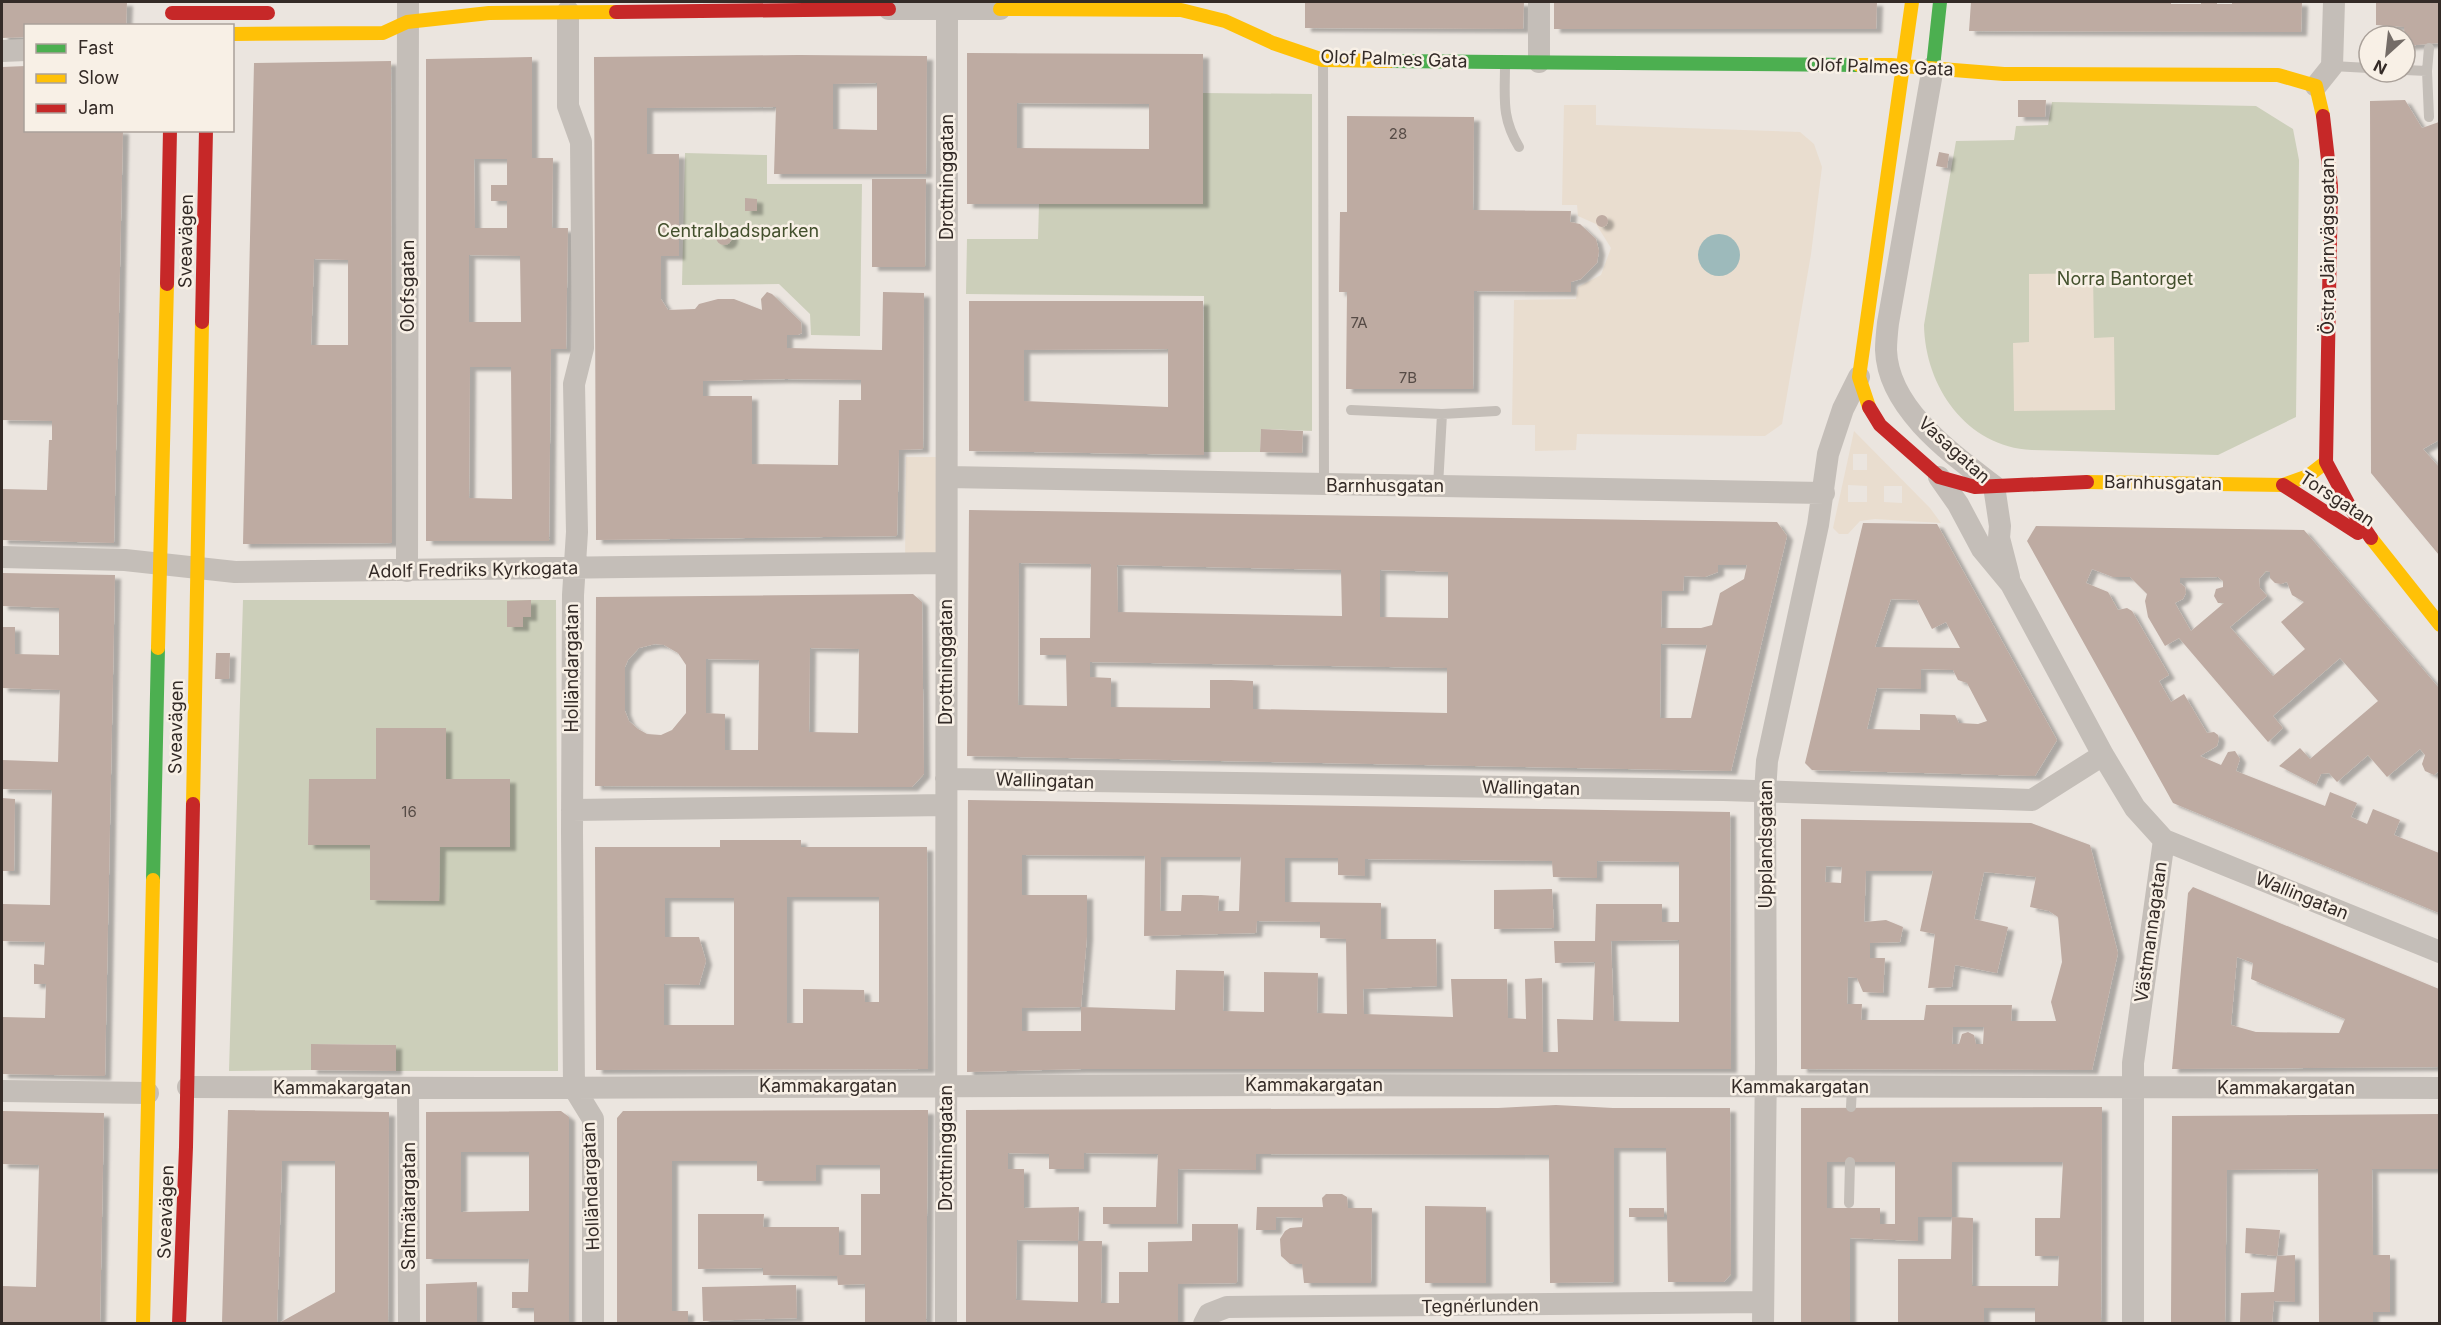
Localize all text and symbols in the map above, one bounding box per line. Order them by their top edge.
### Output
legend [24,24,234,132]
north arrow [2357,24,2417,84]
text: Fast [78,37,114,58]
street label: Olof Palmes Gata [1320,45,1468,72]
street label: Olof Palmes Gata [1806,53,1954,80]
text: N [2370,56,2390,79]
text: Slow [78,67,119,88]
text: Jam [78,97,114,118]
street label: Drottninggatan [936,114,957,240]
house number: 28 [1389,124,1407,143]
street label: Östra Järnvägsgatan [2316,157,2338,335]
street label: Sveavägen [174,194,197,288]
park label: Centralbadsparken [657,220,819,241]
street label: Olofsgatan [397,240,418,332]
park label: Norra Bantorget [2057,268,2193,289]
house number: 7A [1350,313,1368,332]
house number: 7B [1399,368,1417,387]
street label: Vasagatan [1914,412,1994,487]
street label: Torsgatan [2296,467,2379,531]
street label: Barnhusgatan [2104,471,2222,494]
street label: Barnhusgatan [1326,475,1444,496]
street label: Adolf Fredriks Kyrkogata [368,557,578,582]
street label: Drottninggatan [935,599,956,725]
street label: Holländargatan [561,603,582,733]
street label: Sveavägen [164,680,187,774]
street label: Wallingatan [995,768,1095,793]
street label: Wallingatan [1482,776,1580,799]
street label: Upplandsgatan [1755,780,1776,908]
house number: 16 [401,802,417,821]
street label: Västmannagatan [2130,860,2171,1004]
street label: Wallingatan [2253,867,2352,924]
street label: Kammakargatan [1245,1074,1383,1095]
street label: Kammakargatan [759,1075,897,1096]
street label: Kammakargatan [1731,1076,1869,1097]
street label: Kammakargatan [273,1077,411,1098]
street label: Kammakargatan [2217,1077,2355,1098]
street label: Drottninggatan [935,1085,956,1211]
street label: Holländargatan [578,1121,603,1251]
street label: Saltmätargatan [398,1142,419,1270]
street label: Sveavägen [153,1165,178,1259]
street label: Tegnérlunden [1421,1294,1539,1317]

